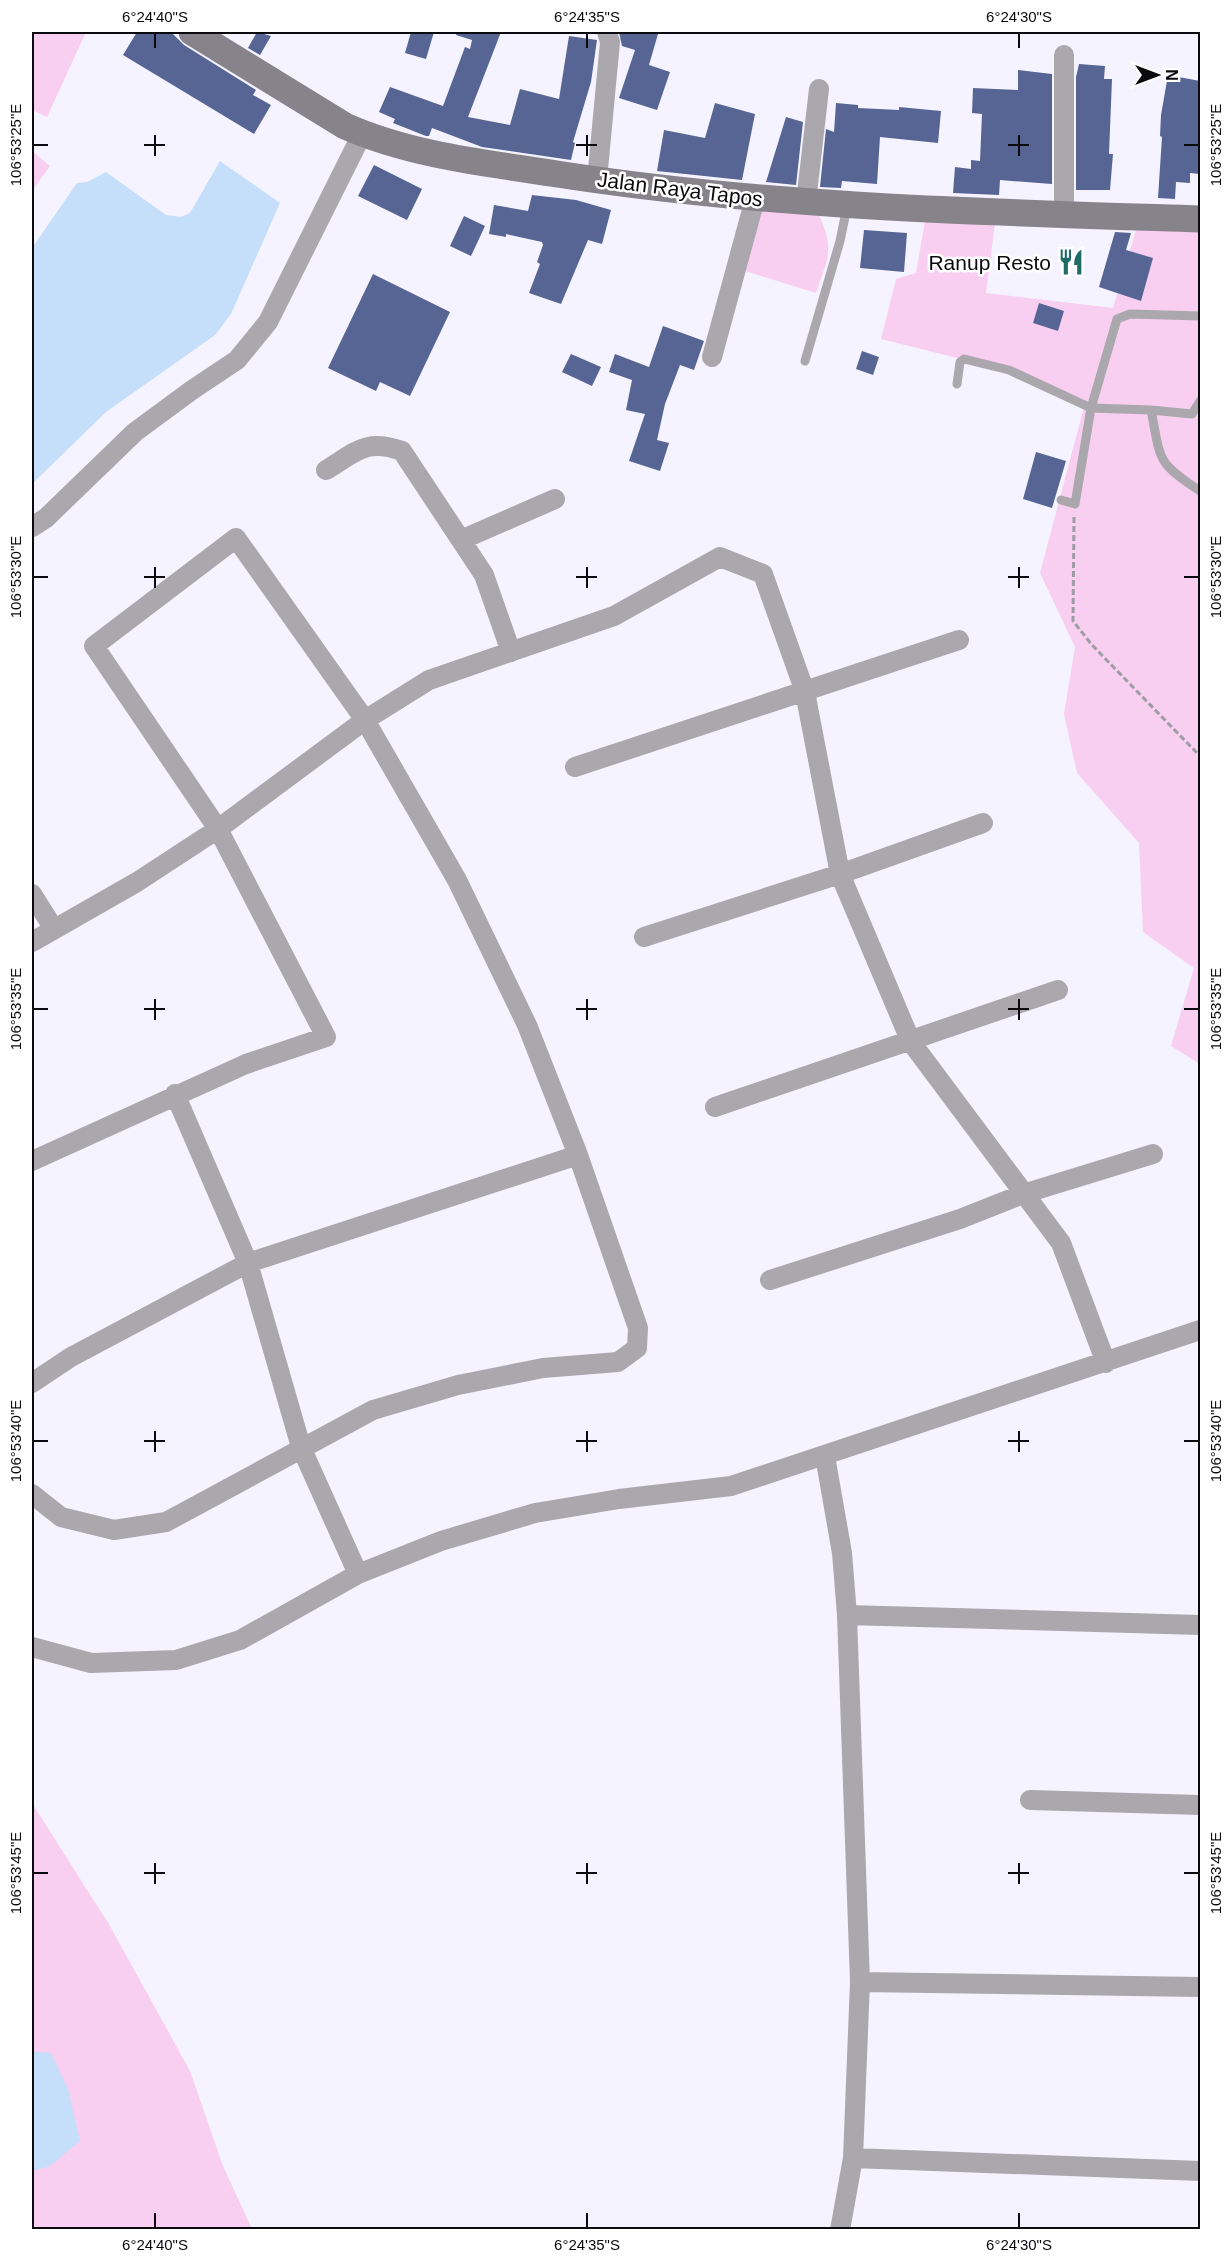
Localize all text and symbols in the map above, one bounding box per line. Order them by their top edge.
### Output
text: 6°24'40"S [122,8,188,25]
text: 6°24'35"S [554,8,620,25]
text: 6°24'30"S [986,8,1052,25]
north arrow [1127,45,1187,105]
text: N [1163,69,1180,81]
text: 106°53'25"E [7,104,24,186]
text: 106°53'25"E [1207,104,1224,186]
street label: Jalan Raya Tapos [596,167,764,211]
restaurant icon: Ranup Resto [1056,247,1086,277]
place label: Ranup Resto [928,251,1051,274]
text: 106°53'30"E [7,536,24,618]
text: 106°53'30"E [1207,536,1224,618]
text: 106°53'35"E [7,968,24,1050]
text: 106°53'35"E [1207,968,1224,1050]
text: 106°53'40"E [7,1400,24,1482]
text: 106°53'40"E [1207,1400,1224,1482]
text: 106°53'45"E [7,1832,24,1914]
text: 106°53'45"E [1207,1832,1224,1914]
text: 6°24'40"S [122,2236,188,2253]
text: 6°24'35"S [554,2236,620,2253]
text: 6°24'30"S [986,2236,1052,2253]

